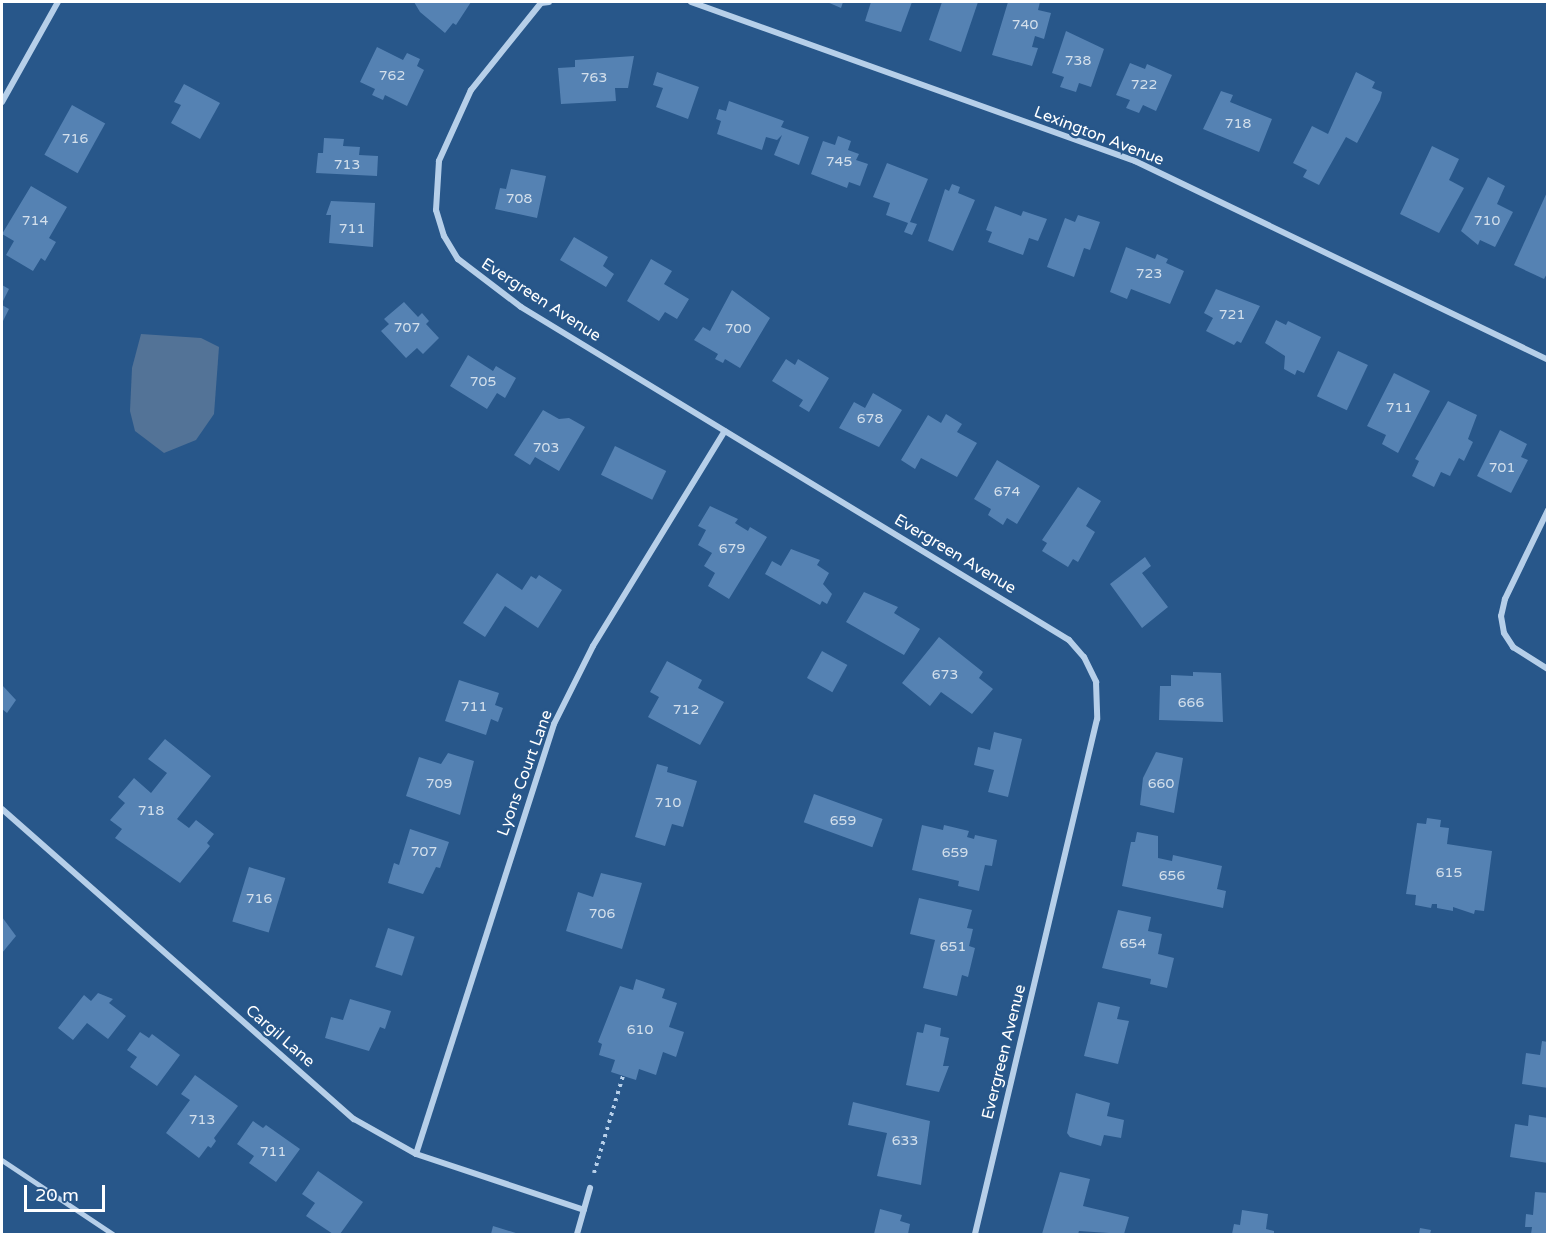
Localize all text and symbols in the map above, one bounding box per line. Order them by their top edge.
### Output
house number: 740 [1012,17,1038,33]
house number: 738 [1065,53,1091,69]
house number: 762 [379,68,405,84]
house number: 763 [581,70,607,86]
house number: 722 [1131,77,1157,93]
street label: Lexington Avenue [1031,102,1167,170]
house number: 718 [1225,116,1251,132]
house number: 716 [62,131,88,147]
house number: 745 [826,154,852,170]
house number: 713 [334,157,360,173]
house number: 708 [506,191,532,207]
house number: 714 [22,213,48,229]
house number: 710 [1474,213,1500,229]
house number: 711 [339,221,365,237]
street label: Evergreen Avenue [478,254,604,346]
house number: 723 [1136,266,1162,282]
house number: 721 [1219,307,1245,323]
house number: 707 [394,320,420,336]
house number: 700 [725,321,751,337]
house number: 705 [470,374,496,390]
house number: 711 [1386,400,1412,416]
house number: 678 [857,411,883,427]
house number: 703 [533,440,559,456]
house number: 701 [1489,460,1515,476]
house number: 674 [994,484,1020,500]
street label: Evergreen Avenue [891,510,1019,598]
house number: 679 [719,541,745,557]
house number: 673 [932,667,958,683]
house number: 666 [1178,695,1204,711]
house number: 711 [461,699,487,715]
house number: 712 [673,702,699,718]
street label: Lyons Court Lane [493,707,557,839]
house number: 709 [426,776,452,792]
house number: 660 [1148,776,1174,792]
house number: 710 [655,795,681,811]
house number: 718 [138,803,164,819]
house number: 659 [830,813,856,829]
house number: 707 [411,844,437,860]
house number: 659 [942,845,968,861]
house number: 615 [1436,865,1462,881]
house number: 656 [1159,868,1185,884]
house number: 716 [246,891,272,907]
house number: 706 [589,906,615,922]
house number: 654 [1120,936,1146,952]
house number: 651 [940,939,966,955]
street label: Evergreen Avenue [978,982,1030,1122]
street label: Cargil Lane [242,1001,318,1071]
house number: 610 [627,1022,653,1038]
house number: 713 [189,1112,215,1128]
house number: 633 [892,1133,918,1149]
house number: 711 [260,1144,286,1160]
scale bar [27,1173,108,1211]
text: 20 m [35,1184,79,1206]

